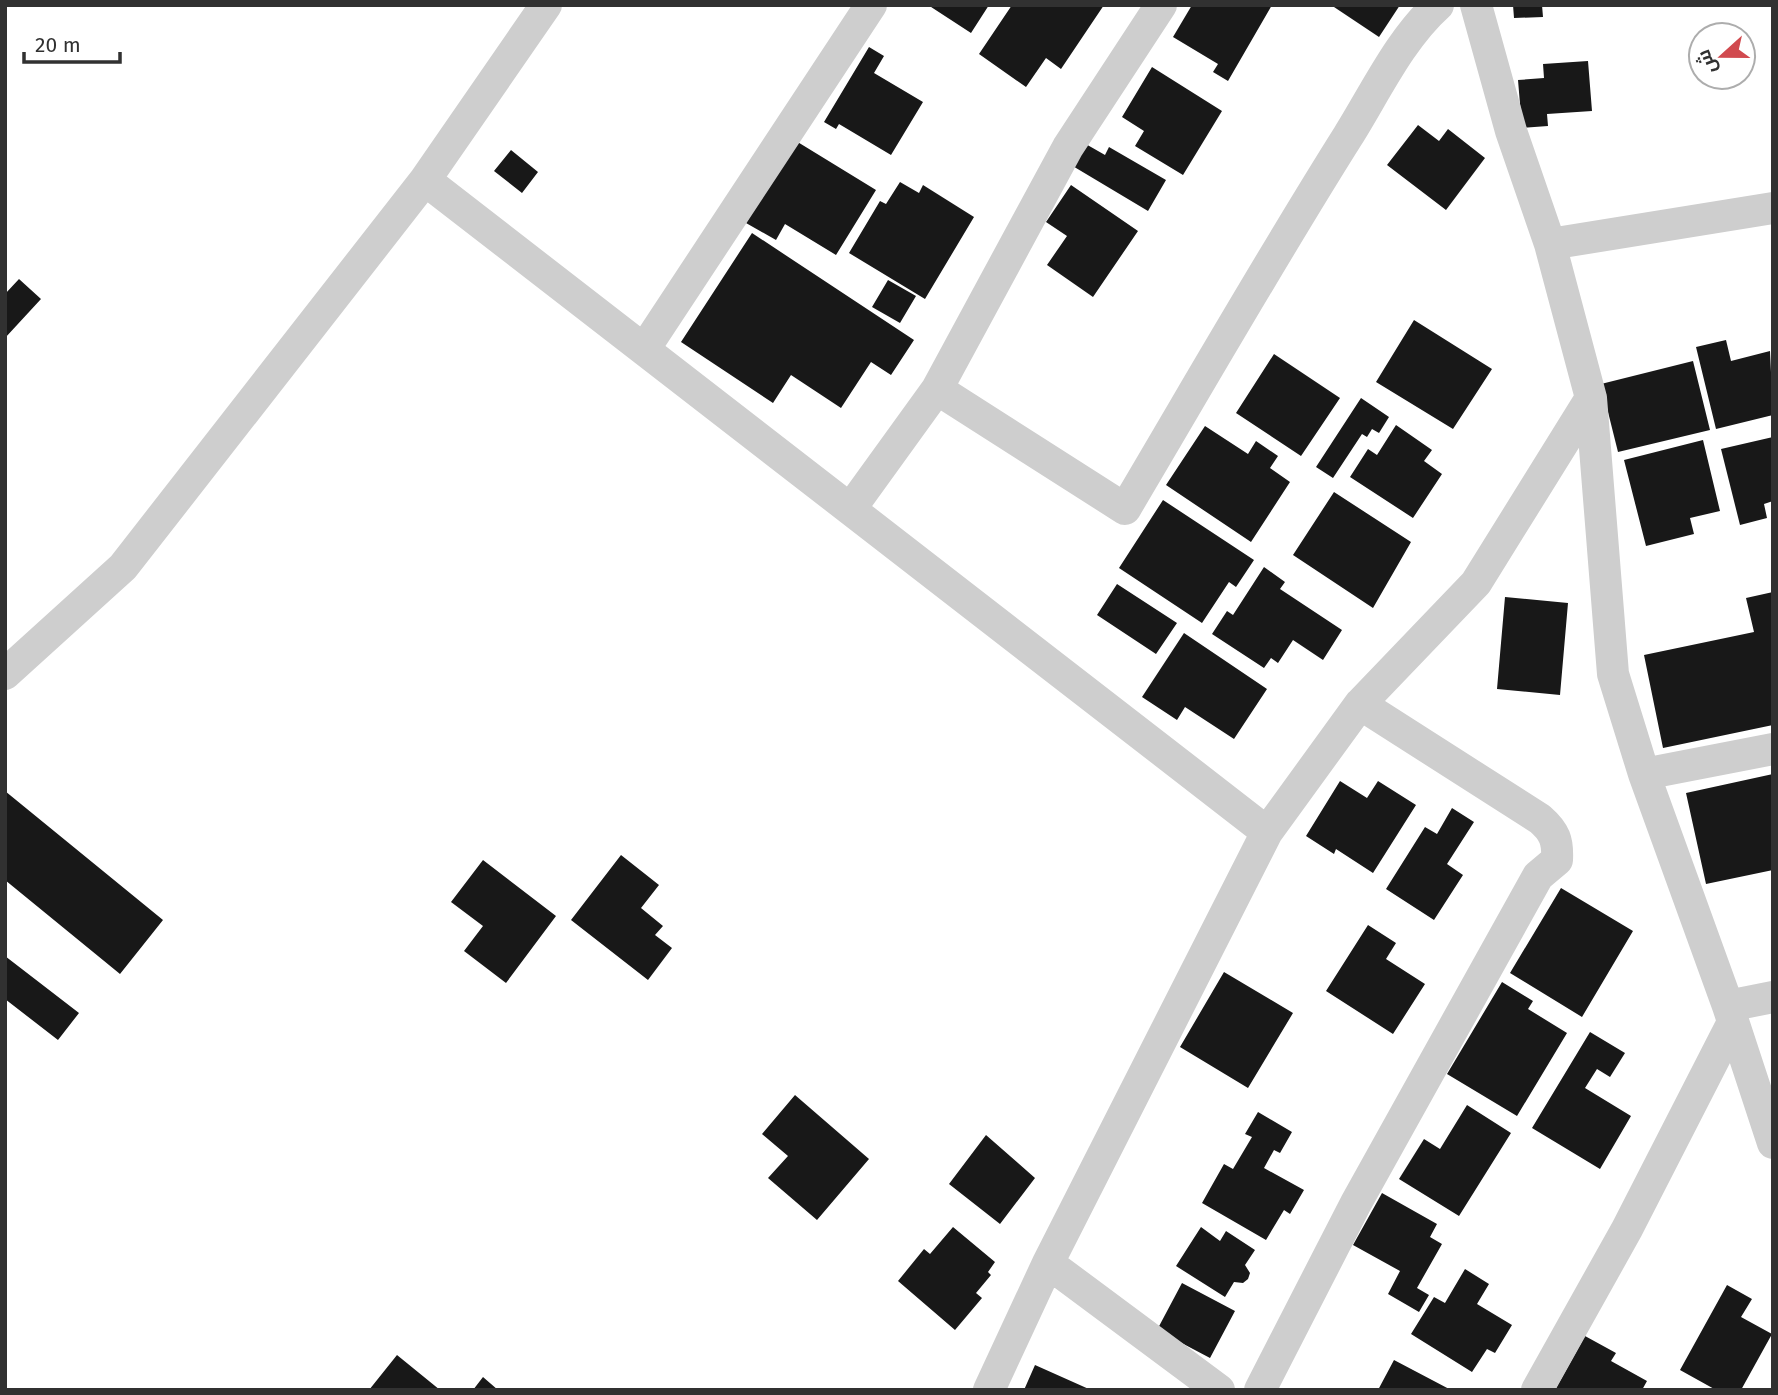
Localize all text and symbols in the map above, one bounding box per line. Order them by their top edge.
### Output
scale bar [24,21,121,65]
north arrow [1687,21,1757,91]
text: 20 m [35,32,81,58]
text: ش [1691,46,1722,77]

